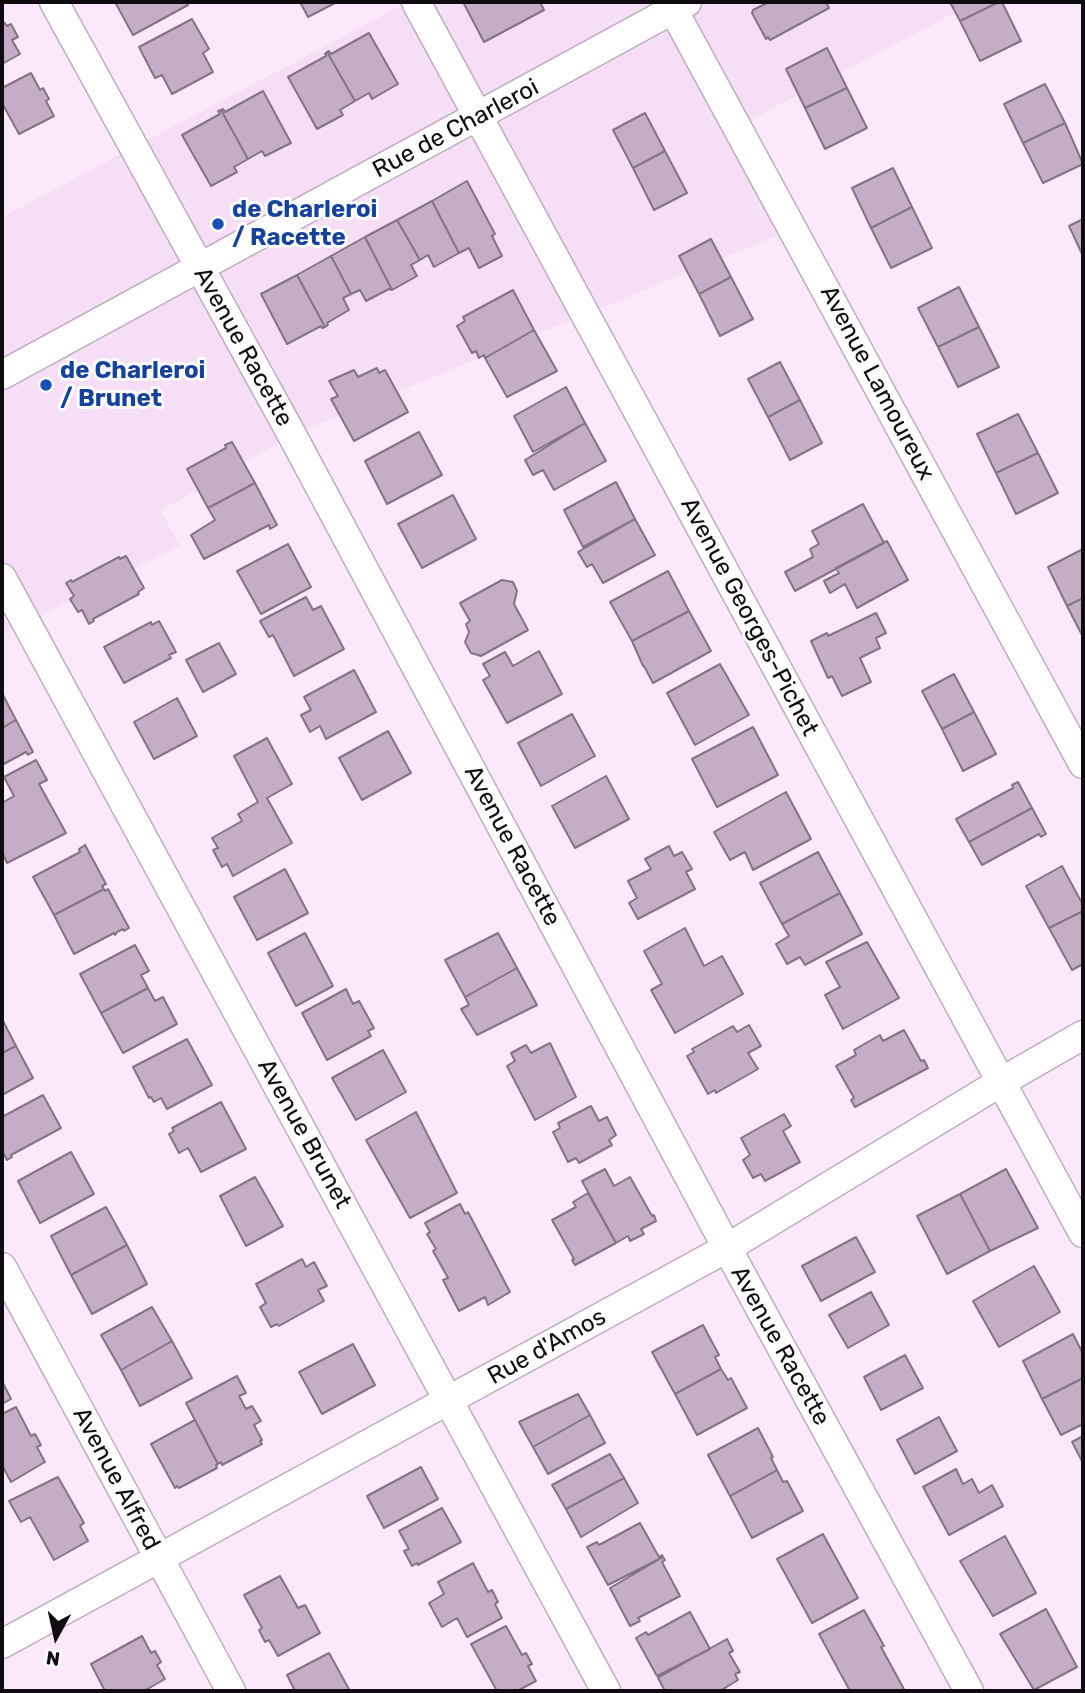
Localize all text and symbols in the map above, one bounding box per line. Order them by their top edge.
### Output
street label: Rue de Charleroi [368,73,544,185]
place label: de Charleroi / Racette [232,196,377,252]
marker: de Charleroi / Racette [210,216,226,232]
street label: Avenue Racette [187,262,299,432]
street label: Avenue Lamoureux [814,281,940,485]
place label: de Charleroi / Brunet [60,357,205,413]
marker: de Charleroi / Brunet [38,377,54,393]
street label: Avenue Georges-Pichet [674,493,824,741]
street label: Avenue Racette [458,761,566,931]
street label: Avenue Brunet [251,1054,357,1214]
street label: Avenue Racette [724,1261,836,1431]
street label: Rue d'Amos [483,1303,611,1391]
street label: Avenue Alfred [66,1403,166,1555]
north arrow [21,1602,91,1672]
text: N [45,1646,61,1671]

